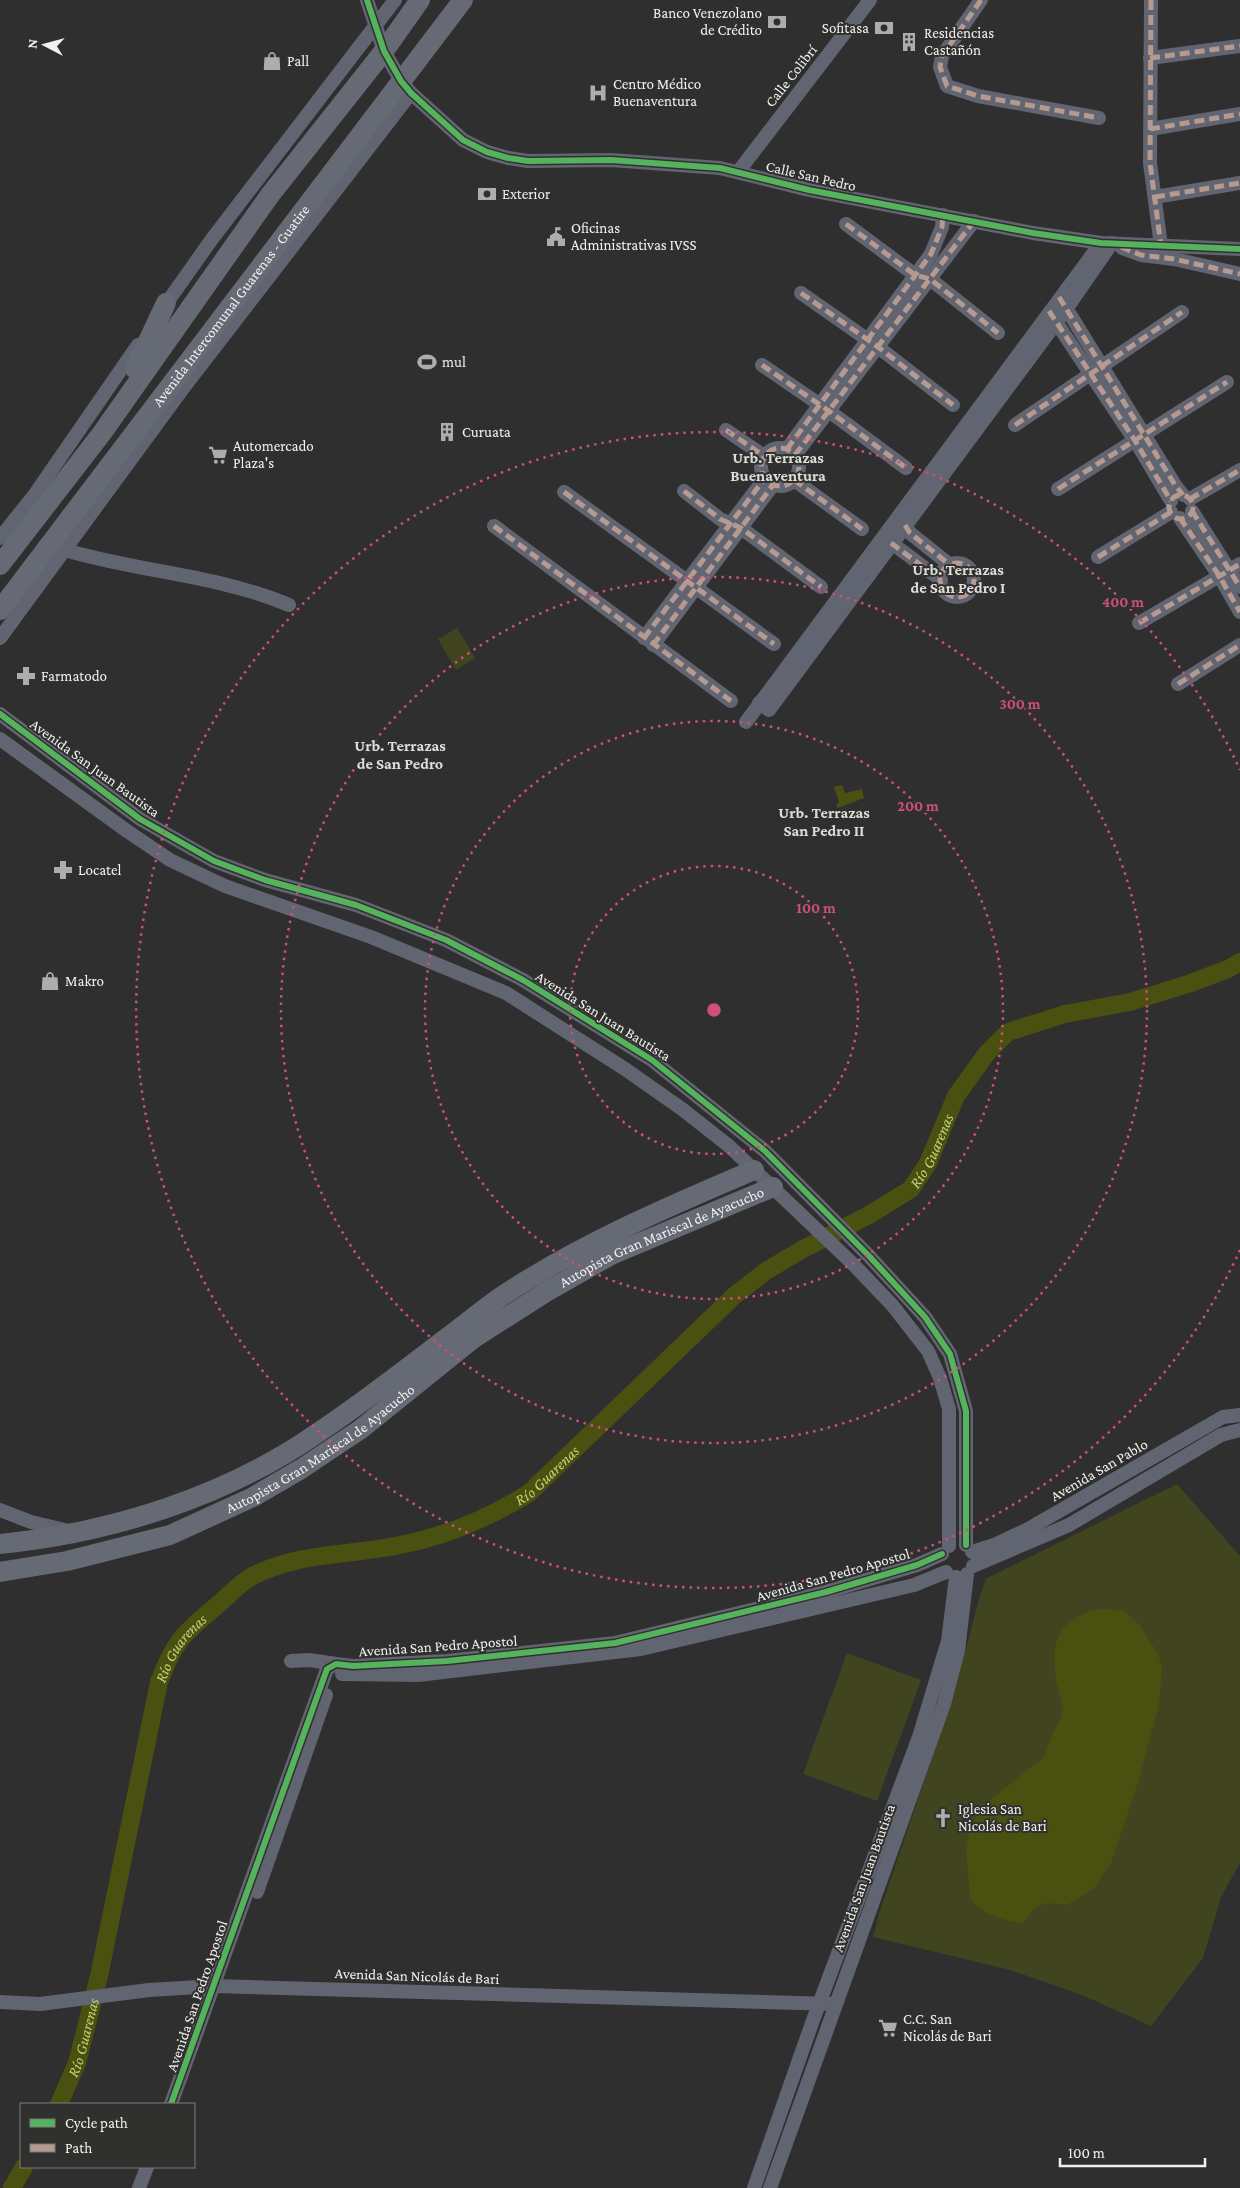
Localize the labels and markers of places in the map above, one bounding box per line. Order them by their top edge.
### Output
place label: Banco Venezolano de Crédito [653,5,762,38]
bank icon: Banco Venezolano de Crédito [766,11,788,33]
bank icon: Sofitasa [873,17,895,39]
place label: Sofitasa [822,20,869,36]
place label: Residencias Castañón [924,25,994,58]
building icon: Residencias Castañón [898,31,920,53]
shop icon: Pall [261,50,283,72]
place label: Pall [287,53,309,69]
place label: Centro Médico Buenaventura [613,76,701,109]
hospital icon: Centro Médico Buenaventura [587,82,609,104]
bank icon: Exterior [476,183,498,205]
place label: Exterior [502,186,551,202]
place label: Oficinas Administrativas IVSS [571,220,697,253]
public building icon: Oficinas Administrativas IVSS [545,226,567,248]
sports icon: mul [416,351,438,373]
place label: mul [442,354,466,370]
building icon: Curuata [436,421,458,443]
place label: Curuata [462,424,511,440]
place label: Automercado Plaza's [233,438,314,471]
supermarket icon: Automercado Plaza's [207,444,229,466]
pharmacy icon: Farmatodo [15,665,37,687]
place label: Farmatodo [41,668,107,684]
pharmacy icon: Locatel [52,859,74,881]
place label: Locatel [78,862,122,878]
shop icon: Makro [39,970,61,992]
place label: Makro [65,973,104,989]
centre of rings [705,1001,723,1019]
place label: Iglesia San Nicolás de Bari [958,1801,1047,1834]
church icon: Iglesia San Nicolás de Bari [932,1807,954,1829]
place label: C.C. San Nicolás de Bari [903,2011,992,2044]
supermarket icon: C.C. San Nicolás de Bari [877,2017,899,2039]

